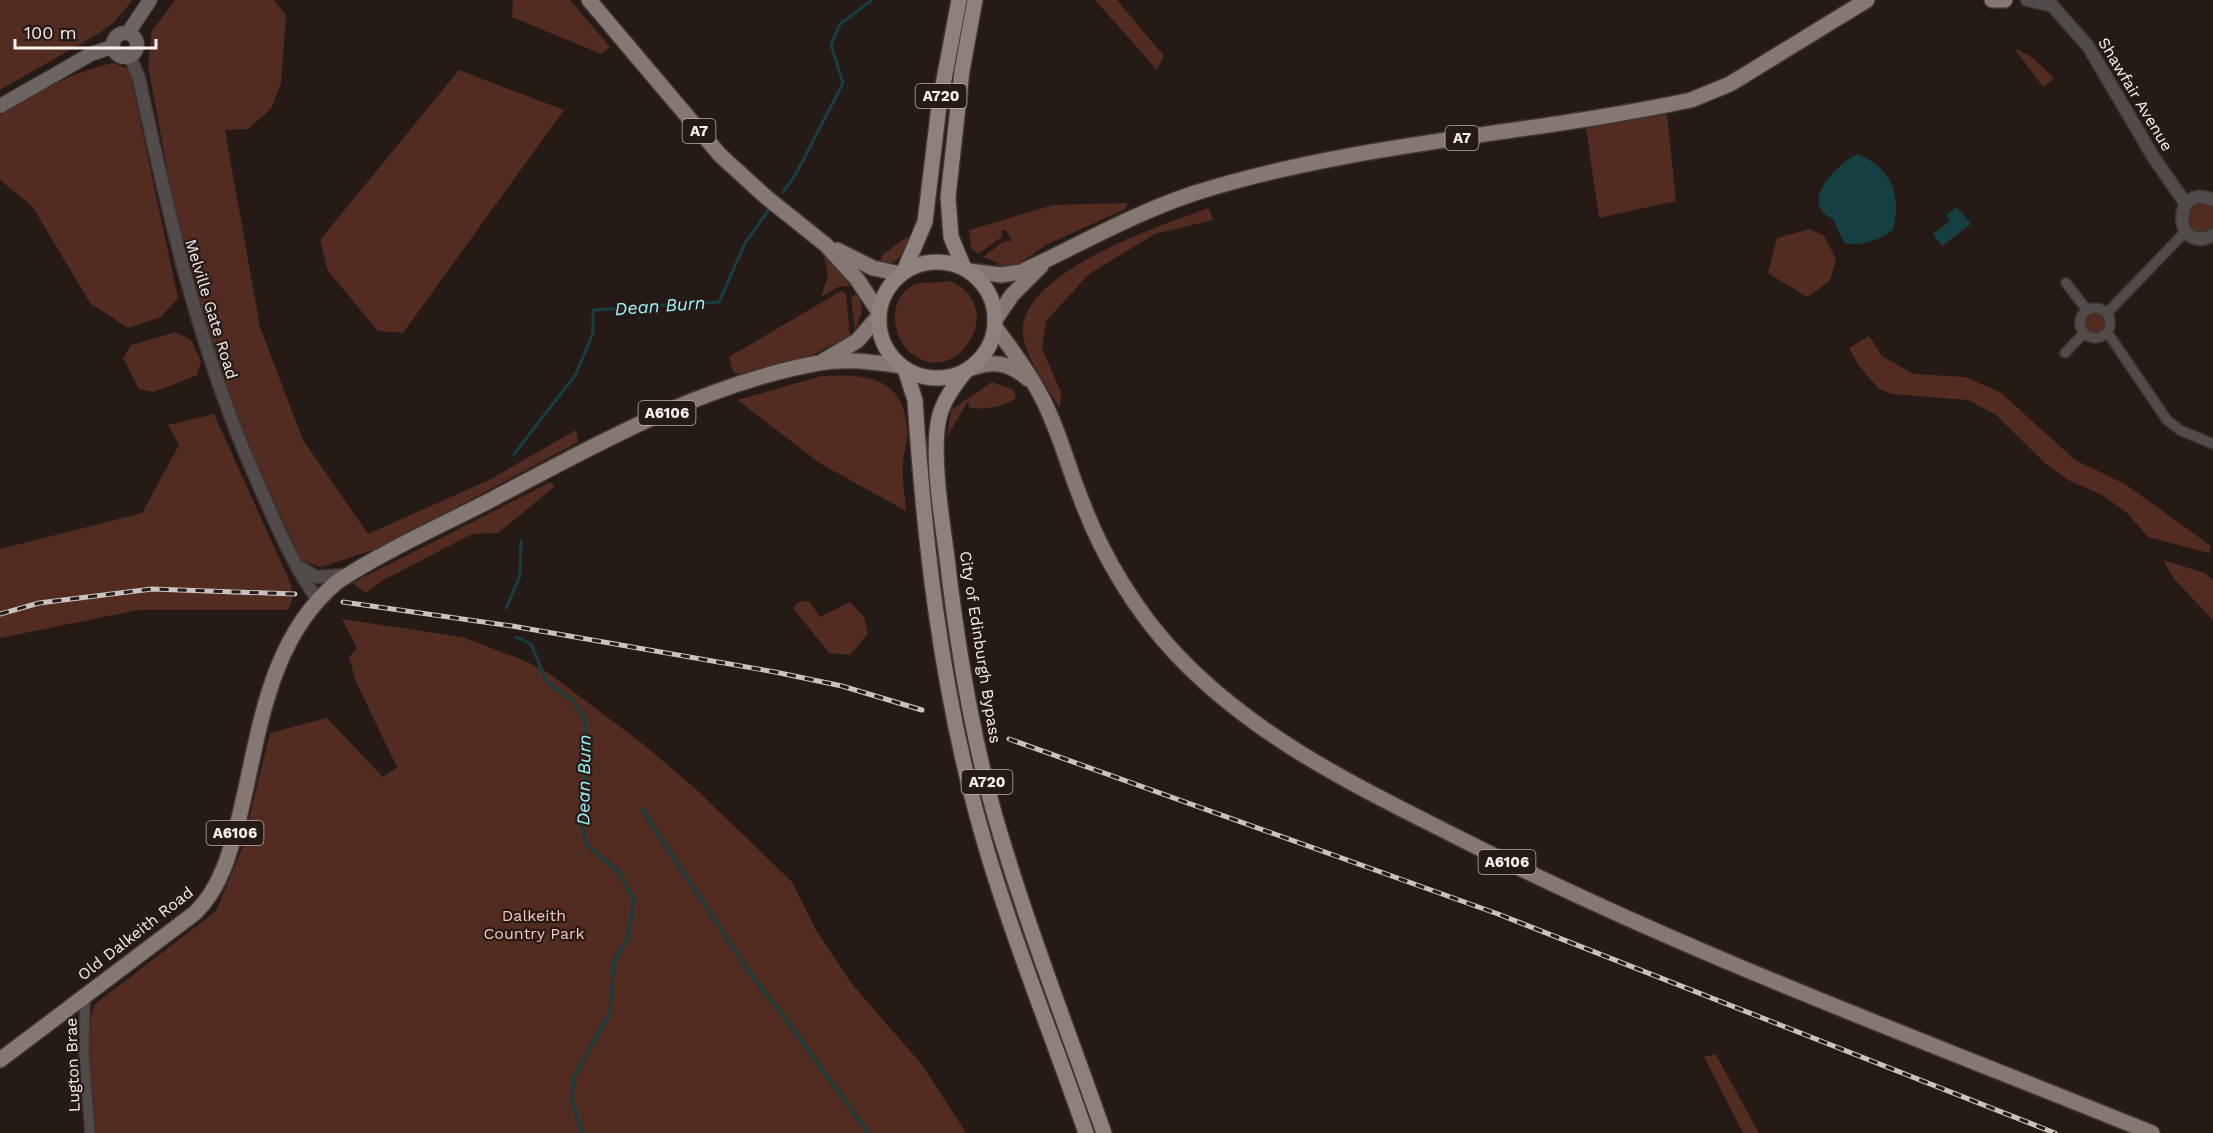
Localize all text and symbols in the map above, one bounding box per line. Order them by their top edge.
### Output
scale bar [15,12,156,50]
text: 100 m [24,22,77,43]
street label: Shawfair Avenue [2094,34,2177,154]
road number: A720 [916,84,966,108]
road number: A7 [682,119,716,143]
road number: A7 [1446,126,1478,150]
street label: Melville Gate Road [181,237,242,381]
water label: Dean Burn [614,292,706,319]
road number: A6106 [638,401,696,425]
street label: City of Edinburgh Bypass [956,550,1005,745]
water label: Dean Burn [572,734,595,826]
road number: A720 [962,770,1012,794]
road number: A6106 [206,821,264,845]
road number: A6106 [1478,850,1536,874]
street label: Old Dalkeith Road [74,882,197,984]
park label: Dalkeith Country Park [483,906,585,943]
street label: Lugton Brae [61,1017,84,1113]

